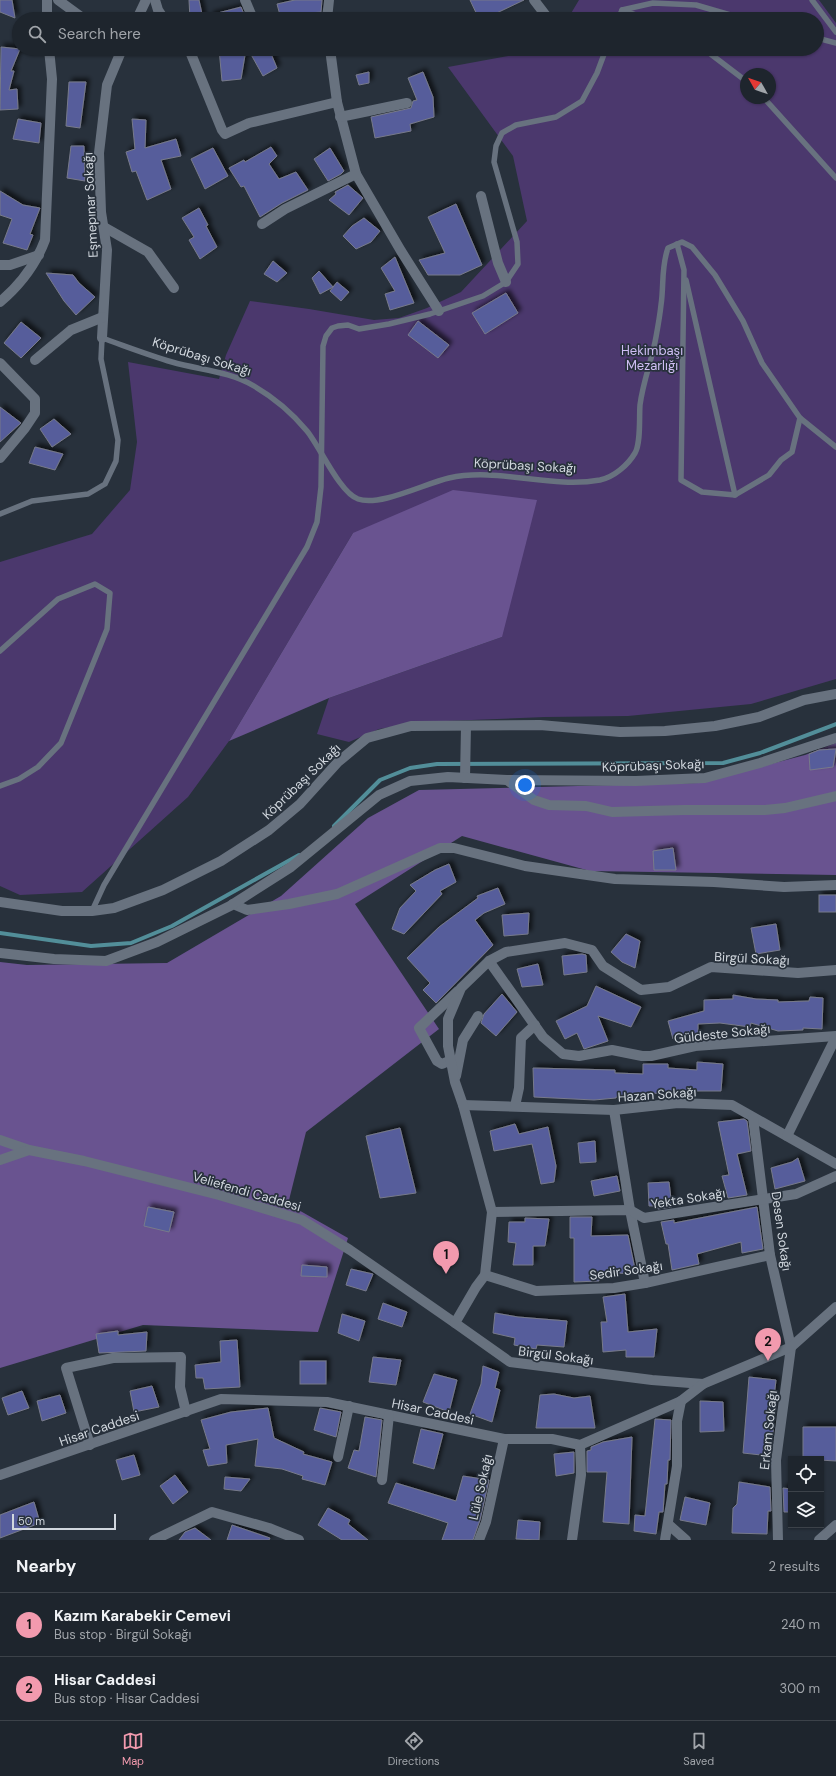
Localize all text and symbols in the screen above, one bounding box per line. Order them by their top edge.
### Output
search box [12,12,824,56]
icon: search [26,23,48,45]
text: Search here [58,24,141,44]
north arrow [740,68,776,104]
street label: Eşmepınar Sokağı [79,152,102,258]
street label: Köprübaşı Sokağı [150,333,253,380]
park label: Hekimbaşı Mezarlığı [621,342,683,374]
street label: Köprübaşı Sokağı [473,454,577,477]
street label: Köprübaşı Sokağı [259,740,344,823]
street label: Köprübaşı Sokağı [602,755,704,776]
your location [515,775,535,795]
street label: Birgül Sokağı [714,948,790,969]
street label: Güldeste Sokağı [673,1020,771,1047]
street label: Hazan Sokağı [617,1083,697,1106]
street label: Veliefendi Caddesi [191,1168,303,1215]
street label: Yekta Sokağı [650,1184,726,1213]
street label: Desen Sokağı [768,1190,795,1272]
pin: 1 [433,1241,459,1274]
street label: Sedir Sokağı [589,1257,664,1284]
pin: 2 [755,1328,781,1361]
street label: Birgül Sokağı [517,1342,595,1369]
street label: Erkam Sokağı [756,1390,781,1471]
street label: Hisar Caddesi [390,1394,476,1428]
street label: Hisar Caddesi [57,1407,141,1450]
street label: Lüle Sokağı [465,1453,496,1522]
map controls [788,1456,824,1528]
button: locate [788,1456,824,1492]
button: layers [788,1492,824,1528]
scale bar [12,1512,116,1531]
text: 50 m [18,1514,45,1528]
text: Nearby [16,1555,76,1577]
text: 2 results [769,1558,820,1575]
text: Kazım Karabekir Cemevi [54,1606,231,1626]
text: 1 [27,1616,31,1633]
text: 240 m [781,1616,820,1633]
text: Bus stop · Birgül Sokağı [54,1626,191,1643]
text: Hisar Caddesi [54,1670,156,1690]
text: 2 [25,1680,33,1697]
text: 300 m [779,1680,820,1697]
text: Bus stop · Hisar Caddesi [54,1690,199,1707]
tab: Map [122,1730,144,1768]
tab: Directions [388,1730,440,1768]
tab: Saved [683,1730,714,1768]

